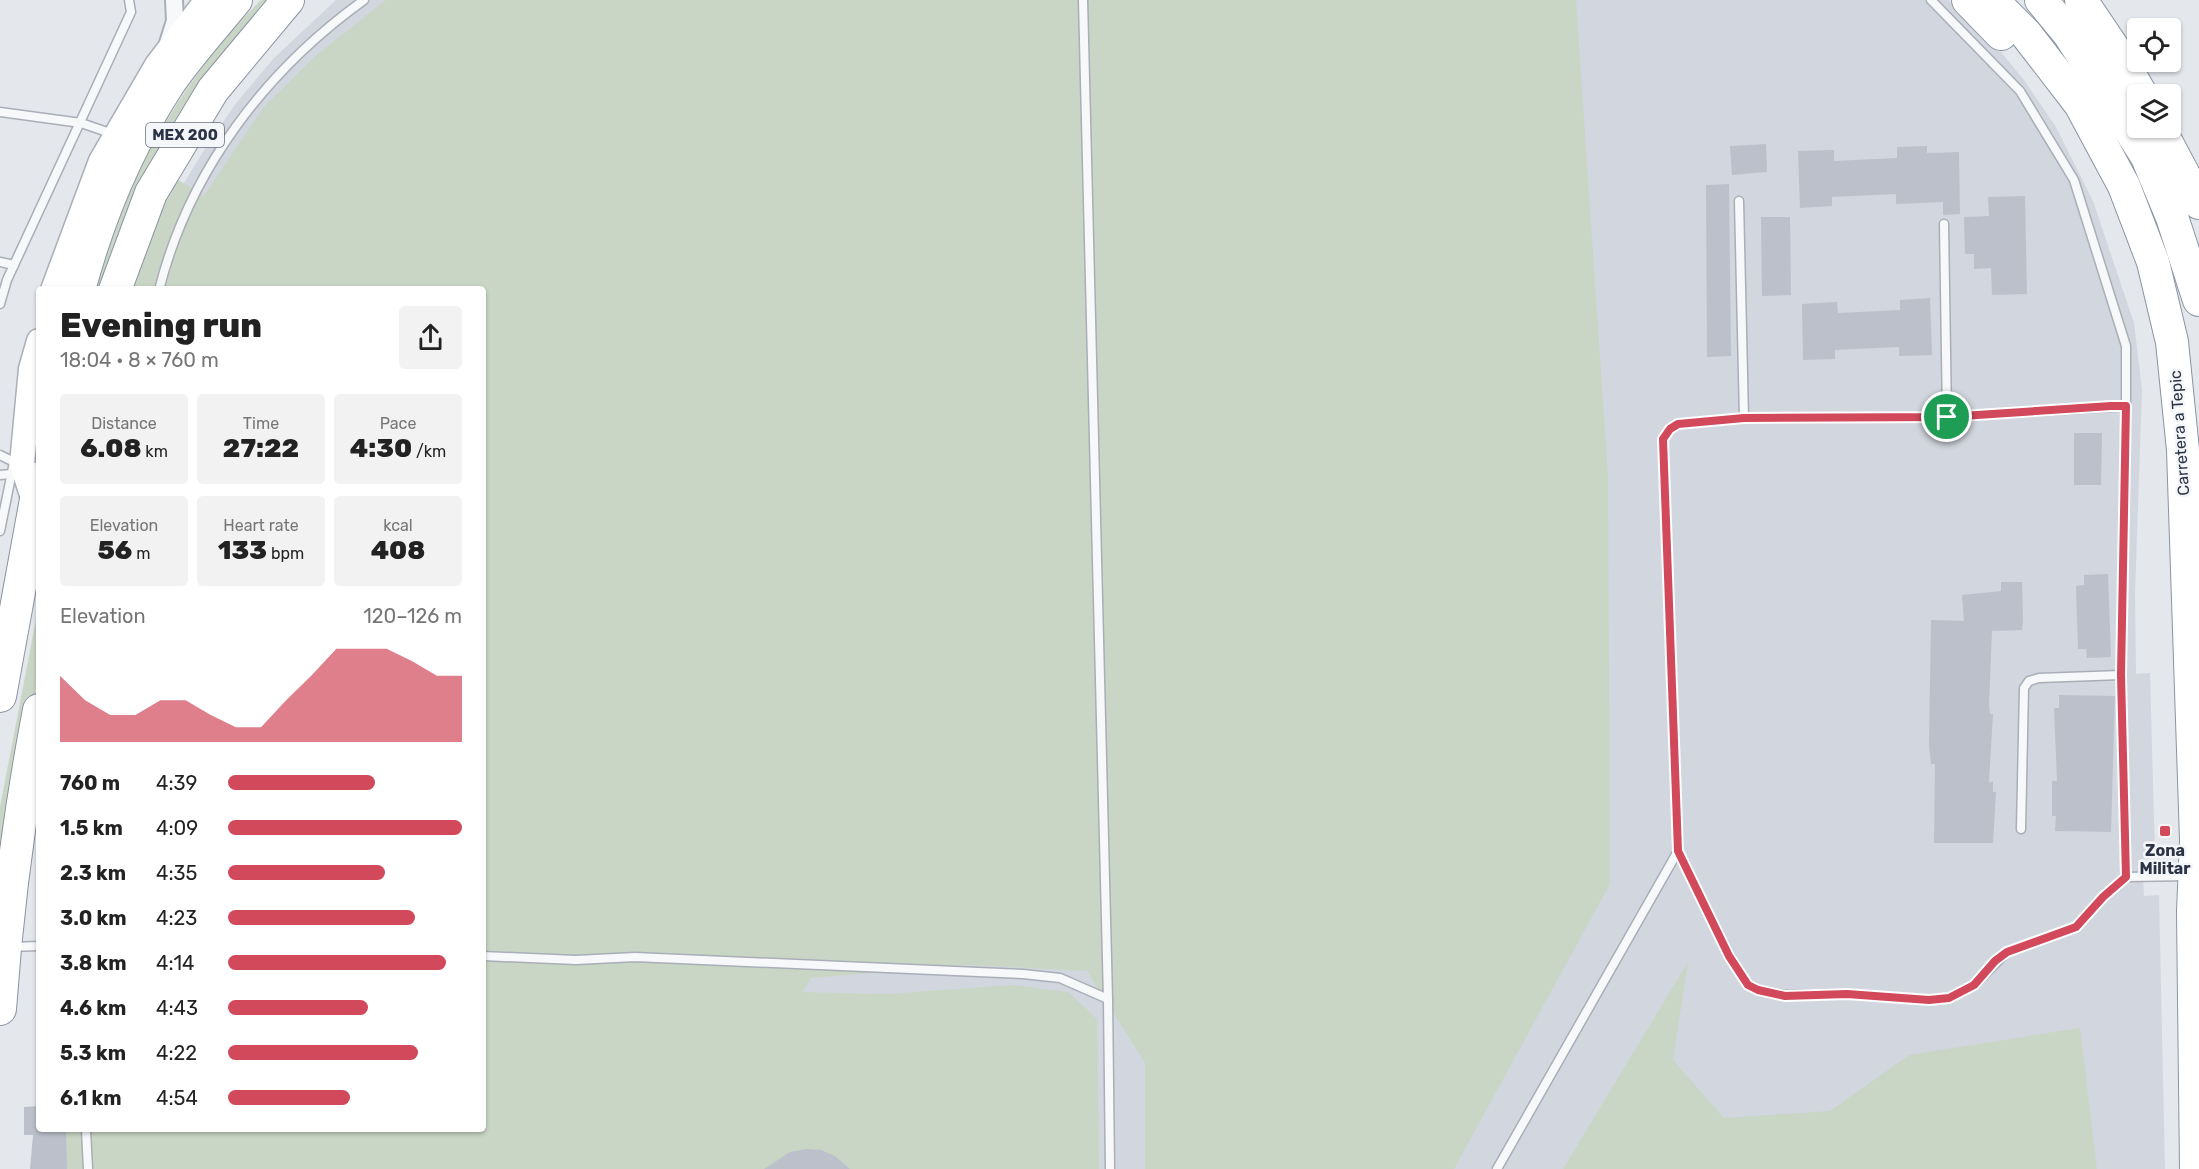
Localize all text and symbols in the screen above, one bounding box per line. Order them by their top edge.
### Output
map controls [2127,18,2181,138]
button: locate [2127,18,2181,72]
button: layers [2127,84,2181,138]
road number: MEX 200 [146,123,224,147]
text: Evening run [60,306,262,345]
button: share [399,306,462,369]
text: 18:04 · 8 × 760 m [60,348,219,372]
street label: Carretera a Tepic [2166,369,2193,496]
pin [1921,391,1972,442]
icon: arrive [1930,400,1963,433]
text: Distance [91,414,157,433]
text: Time [243,414,279,433]
text: Pace [380,414,416,433]
text: 6.08 [80,433,141,464]
text: 27:22 [223,433,299,464]
text: 4:30 [350,433,412,464]
text: km [141,442,168,461]
text: /km [412,442,446,461]
text: Elevation [90,516,158,535]
text: Heart rate [223,516,299,535]
text: kcal [383,516,413,535]
text: 56 [98,535,132,566]
text: 133 [218,535,267,566]
text: 408 [371,535,425,566]
text: m [132,544,150,563]
text: bpm [267,544,304,563]
text: Elevation [60,604,146,628]
text: 120–126 m [363,604,462,628]
text: 760 m [60,771,120,795]
text: 4:39 [156,771,197,795]
text: 1.5 km [60,816,123,840]
text: 4:09 [156,816,198,840]
marker: Zona Militar [2158,824,2172,838]
place label: Zona Militar [2139,841,2191,878]
text: 2.3 km [60,861,126,885]
text: 4:35 [156,861,197,885]
text: 3.0 km [60,906,127,930]
text: 4:23 [156,906,197,930]
text: 3.8 km [60,951,127,975]
text: 4:14 [156,951,195,975]
text: 4.6 km [60,996,126,1020]
text: 4:43 [156,996,198,1020]
text: 5.3 km [60,1041,126,1065]
text: 4:22 [156,1041,197,1065]
text: 6.1 km [60,1086,122,1110]
text: 4:54 [156,1086,198,1110]

